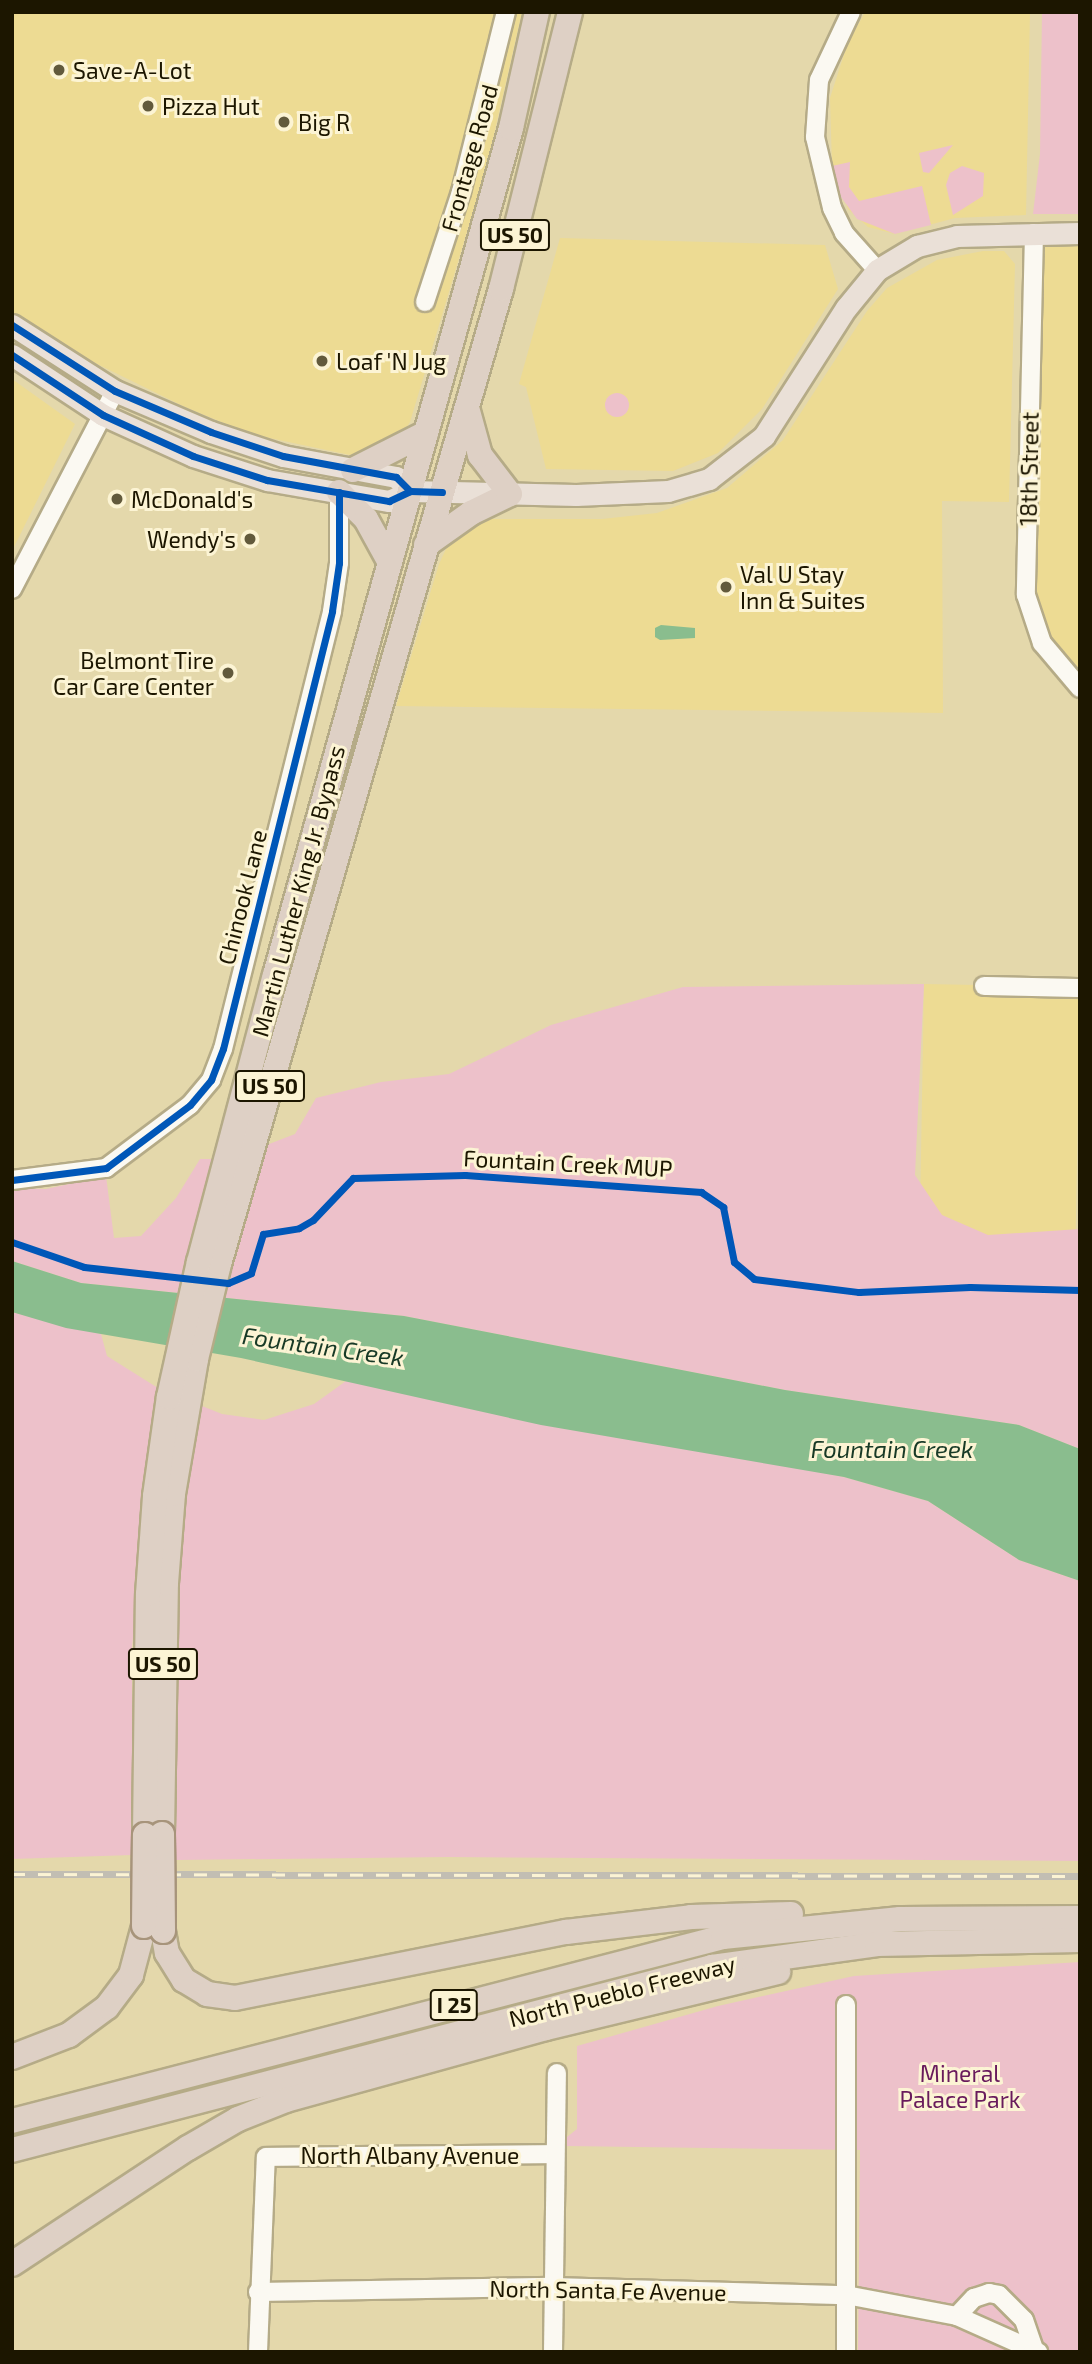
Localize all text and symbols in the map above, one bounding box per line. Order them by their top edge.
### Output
place label: Save-A-Lot [73,56,191,84]
marker: Save-A-Lot [51,62,67,78]
street label: Frontage Road [435,81,503,235]
place label: Pizza Hut [162,92,260,120]
marker: Pizza Hut [140,98,156,114]
place label: Big R [298,108,350,136]
marker: Big R [276,114,292,130]
road number: US 50 [478,218,552,252]
place label: Loaf 'N Jug [336,347,447,375]
marker: Loaf 'N Jug [314,353,330,369]
street label: 18th Street [1014,412,1044,526]
place label: McDonald's [131,485,253,513]
marker: McDonald's [109,491,125,507]
place label: Wendy's [147,525,236,553]
marker: Wendy's [242,531,258,547]
place label: Val U Stay Inn & Suites [740,560,865,614]
marker: Val U Stay Inn & Suites [718,579,734,595]
place label: Belmont Tire Car Care Center [53,646,214,700]
marker: Belmont Tire Car Care Center [220,665,236,681]
street label: Martin Luther King Jr. Bypass [246,742,350,1040]
street label: Chinook Lane [212,826,272,968]
road number: US 50 [233,1068,307,1104]
street label: Fountain Creek MUP [463,1144,673,1182]
water label: Fountain Creek [240,1320,406,1372]
water label: Fountain Creek [811,1435,973,1463]
road number: US 50 [126,1646,200,1682]
street label: North Pueblo Freeway [506,1950,738,2032]
road number: I 25 [430,1988,478,2022]
park label: Mineral Palace Park [899,2059,1021,2113]
street label: North Albany Avenue [300,2141,520,2169]
street label: North Santa Fe Avenue [489,2274,727,2306]

